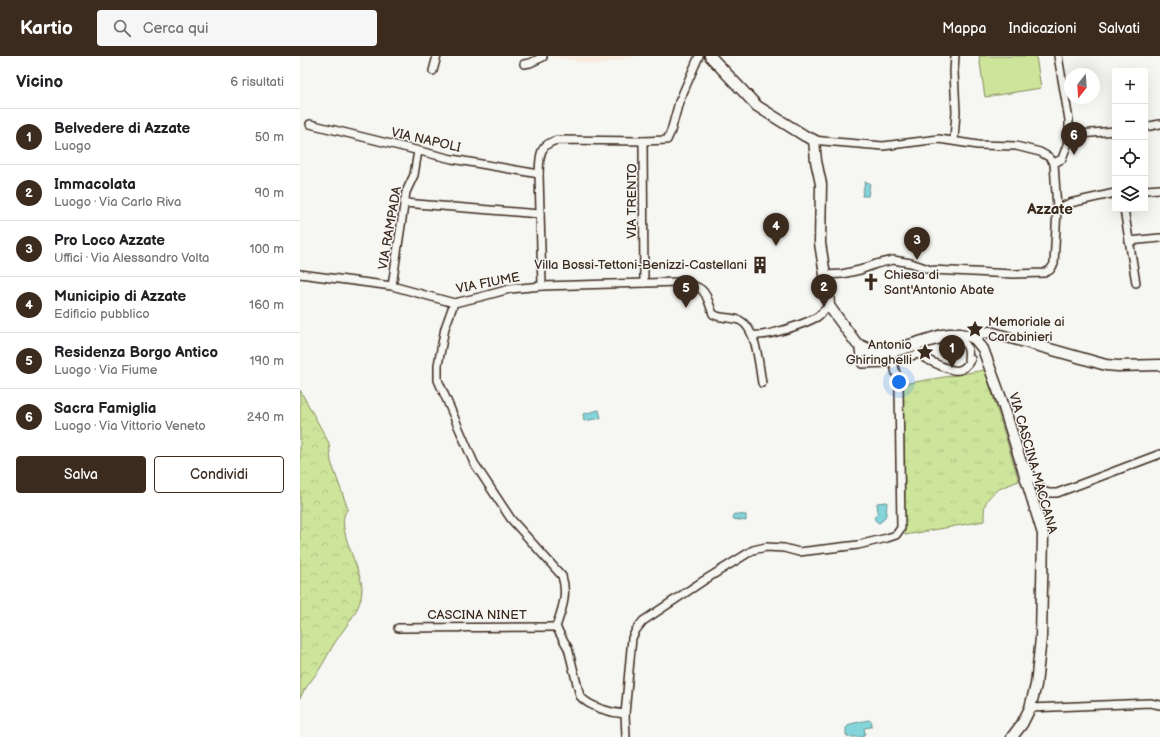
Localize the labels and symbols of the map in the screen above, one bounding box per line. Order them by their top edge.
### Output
north arrow [1064,68,1100,104]
pin: 6 [1061,122,1087,155]
street label: VIA NAPOLI [390,124,462,156]
street label: VIA TRENTO [624,163,640,239]
street label: VIA RAMPADA [375,185,405,271]
district label: Azzate [1026,200,1073,219]
pin: 4 [763,213,789,246]
pin: 3 [904,227,930,260]
building icon: Villa Bossi-Tettoni-Benizzi-Castellani [750,255,770,275]
place label: Villa Bossi-Tettoni-Benizzi-Castellani [534,257,747,273]
place label: Chiesa di Sant'Antonio Abate [884,267,994,298]
street label: VIA FIUME [455,269,522,297]
church icon: Chiesa di Sant'Antonio Abate [861,272,881,292]
pin: 2 [811,274,837,307]
pin: 5 [673,275,699,308]
place label: Memoriale ai Carabinieri [988,314,1065,345]
place icon: Memoriale ai Carabinieri [965,319,985,339]
pin: 1 [939,335,965,368]
place label: Antonio Ghiringhelli [846,337,912,368]
place icon: Antonio Ghiringhelli [915,342,935,362]
your location [889,372,909,392]
street label: VIA CASCINA MACCANA [1005,391,1061,535]
street label: CASCINA NINET [427,607,527,623]

